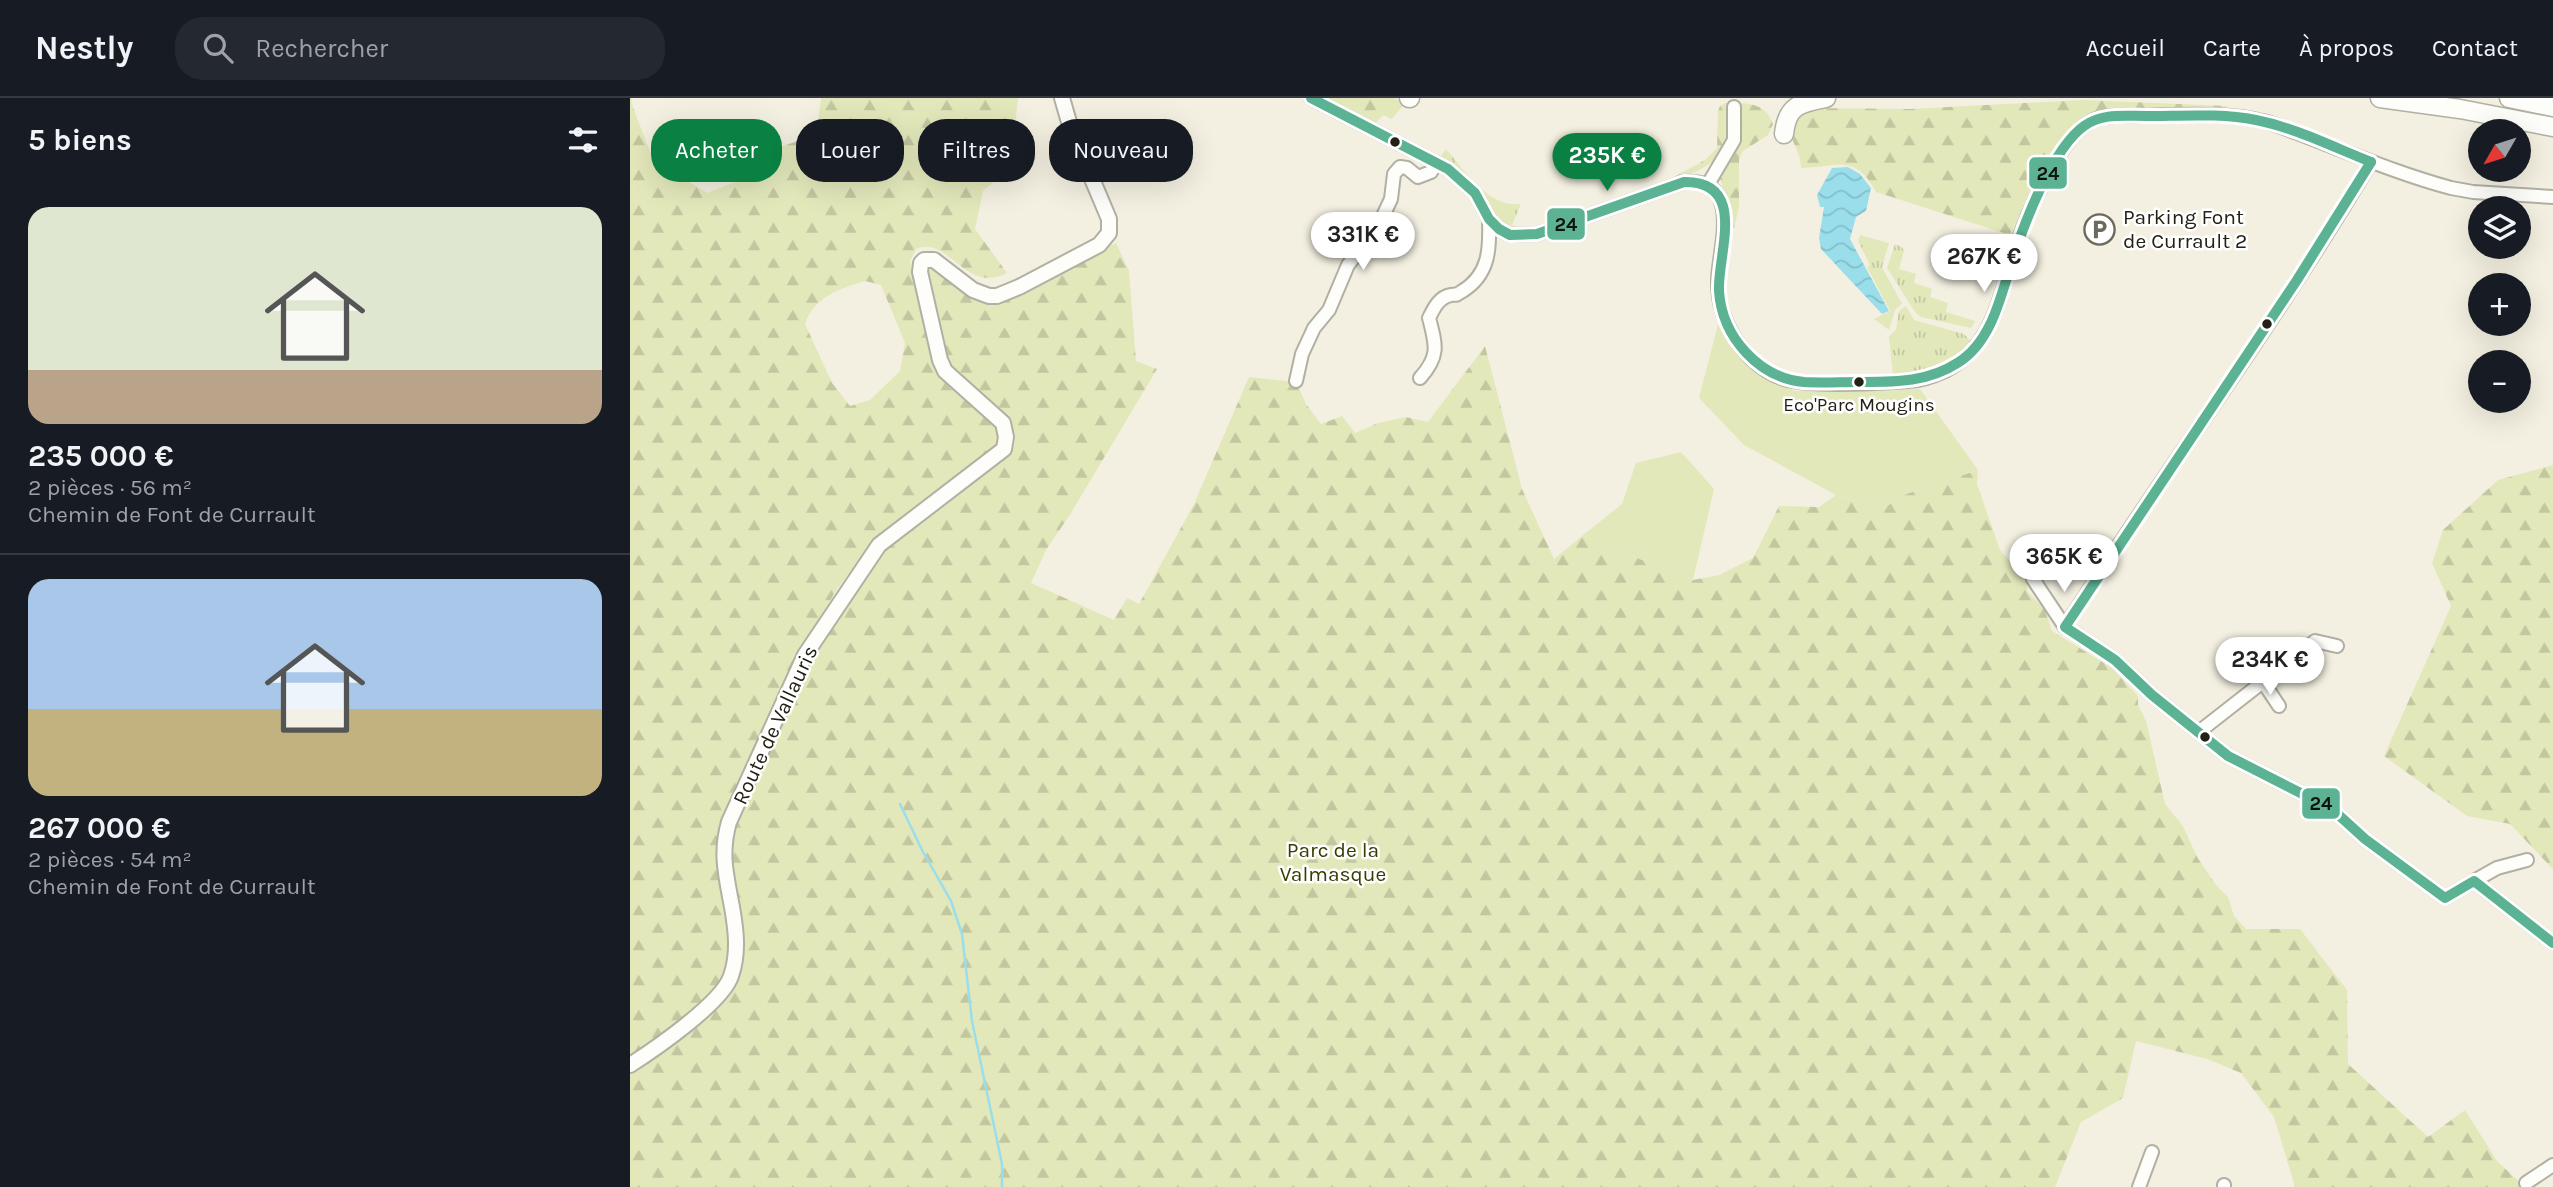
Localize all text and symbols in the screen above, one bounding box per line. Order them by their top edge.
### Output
search box [175,17,665,80]
text: Nestly [35,29,133,67]
icon: search [199,29,237,67]
text: Rechercher [255,33,388,64]
text: Accueil [2086,34,2165,62]
text: Carte [2203,34,2261,62]
text: À propos [2299,34,2394,62]
text: Contact [2432,34,2518,62]
chip: Acheter [651,119,782,182]
chip: Louer [796,119,904,182]
chip: Filtres [918,119,1035,182]
chip: Nouveau [1049,119,1193,182]
north arrow [2468,119,2530,182]
map controls [2468,119,2531,413]
icon: filters [564,121,602,159]
text: 5 biens [28,122,132,158]
pin: 235K € [1550,134,1664,193]
unlabelled marker [1388,135,1402,149]
text: 235K € [1568,142,1646,169]
line badge: 24 [2028,156,2068,190]
text: 24 [2037,163,2060,185]
button: layers [2468,196,2531,259]
place label: Parking Font de Currault 2 [2123,205,2247,253]
line badge: 24 [1546,207,1586,241]
pin: 331K € [1306,212,1420,272]
parking icon: Parking Font de Currault 2 [2083,212,2117,246]
text: 24 [1555,214,1578,236]
text: 331K € [1327,221,1399,248]
pin: 267K € [1927,234,2041,294]
text: 267K € [1947,243,2021,270]
icon: home [252,253,378,379]
button: + [2468,273,2531,336]
unlabelled marker [2260,317,2274,331]
button: − [2468,350,2531,413]
marker: Eco'Parc Mougins [1852,375,1866,389]
place label: Eco'Parc Mougins [1783,394,1935,416]
text: 235 000 € [28,438,173,474]
text: 2 pièces · 56 m² [28,474,192,501]
text: Chemin de Font de Currault [28,501,316,528]
pin: 365K € [2007,534,2121,594]
text: 365K € [2025,543,2103,570]
icon: home [252,625,378,751]
pin: 234K € [2213,638,2327,697]
street label: Route de Vallauris [728,642,822,808]
text: 234K € [2231,646,2309,673]
unlabelled marker [2198,730,2212,744]
line badge: 24 [2301,787,2341,820]
text: 24 [2310,793,2333,815]
text: 267 000 € [28,810,170,846]
park label: Parc de la Valmasque [1280,838,1386,886]
text: 2 pièces · 54 m² [28,846,192,873]
text: Chemin de Font de Currault [28,873,316,900]

